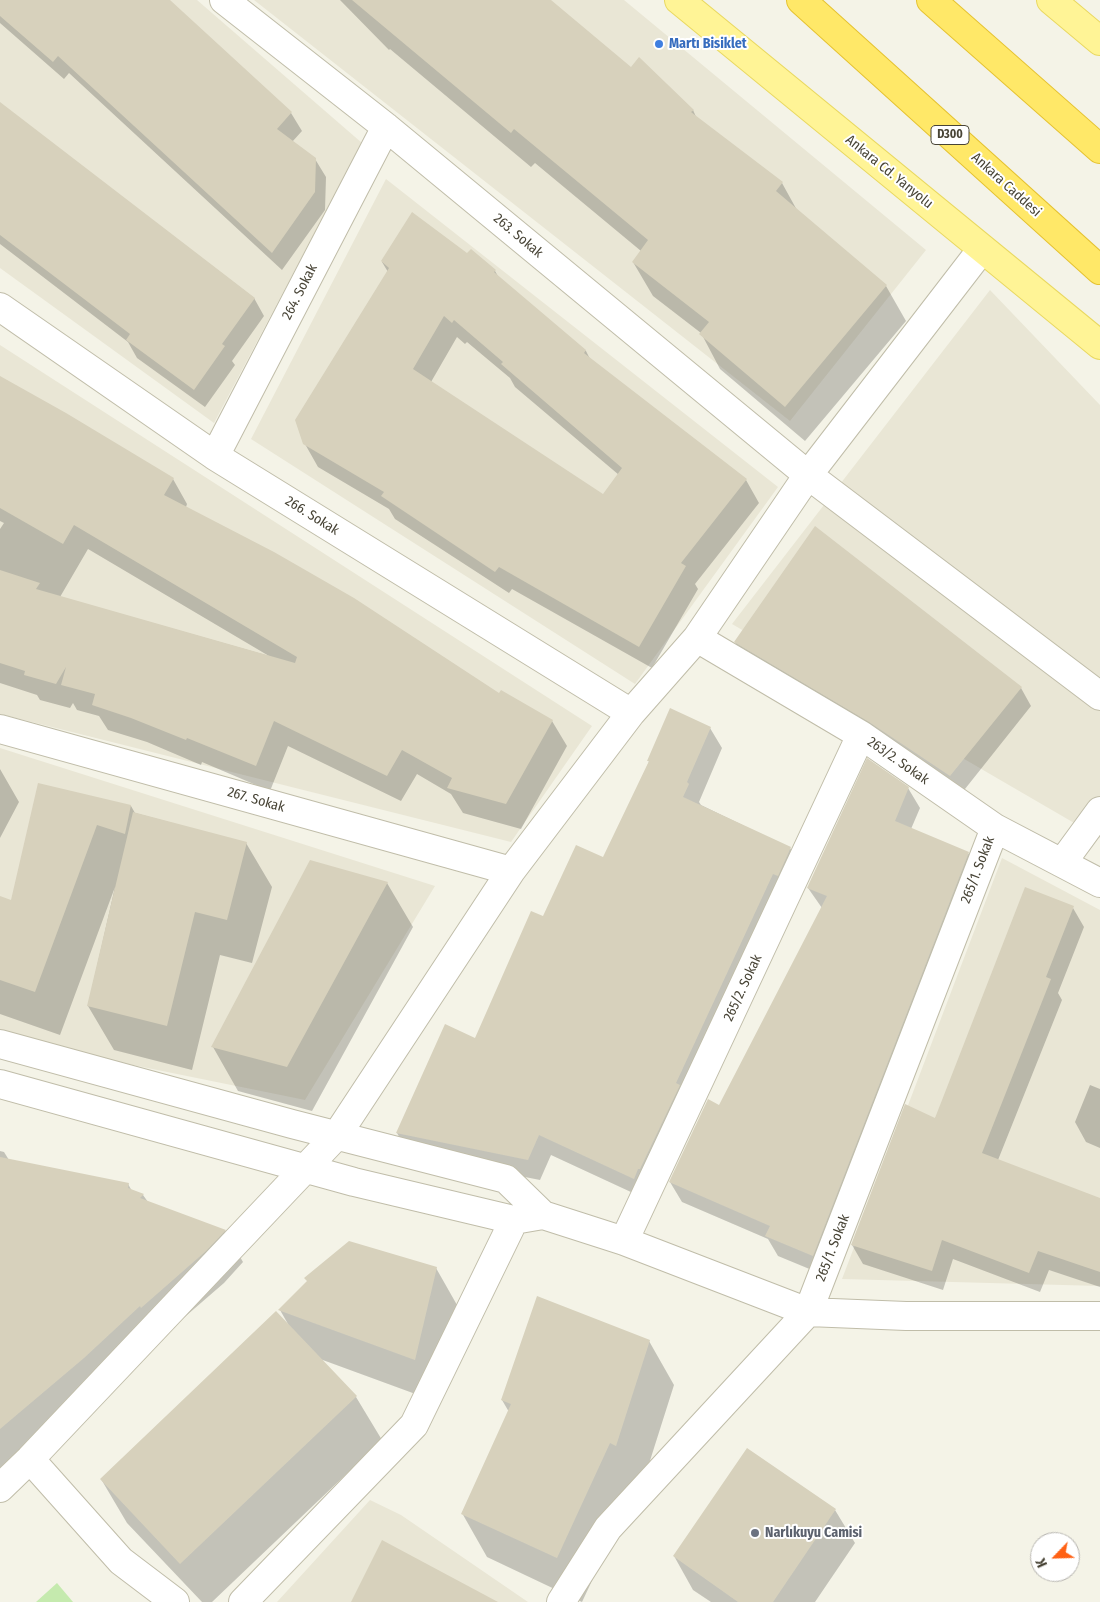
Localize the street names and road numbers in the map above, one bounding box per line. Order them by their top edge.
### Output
road number: D300 [931,126,969,144]
street label: Ankara Cd. Yanyolu [842,132,936,212]
street label: Ankara Caddesi [968,149,1044,221]
street label: 263. Sokak [490,210,546,262]
street label: 264. Sokak [279,261,321,323]
street label: 266. Sokak [282,493,342,539]
street label: 263/2. Sokak [864,734,932,788]
street label: 267. Sokak [225,784,287,816]
street label: 265/1. Sokak [958,834,998,906]
street label: 265/2. Sokak [720,952,766,1024]
street label: 265/1. Sokak [813,1212,853,1284]

